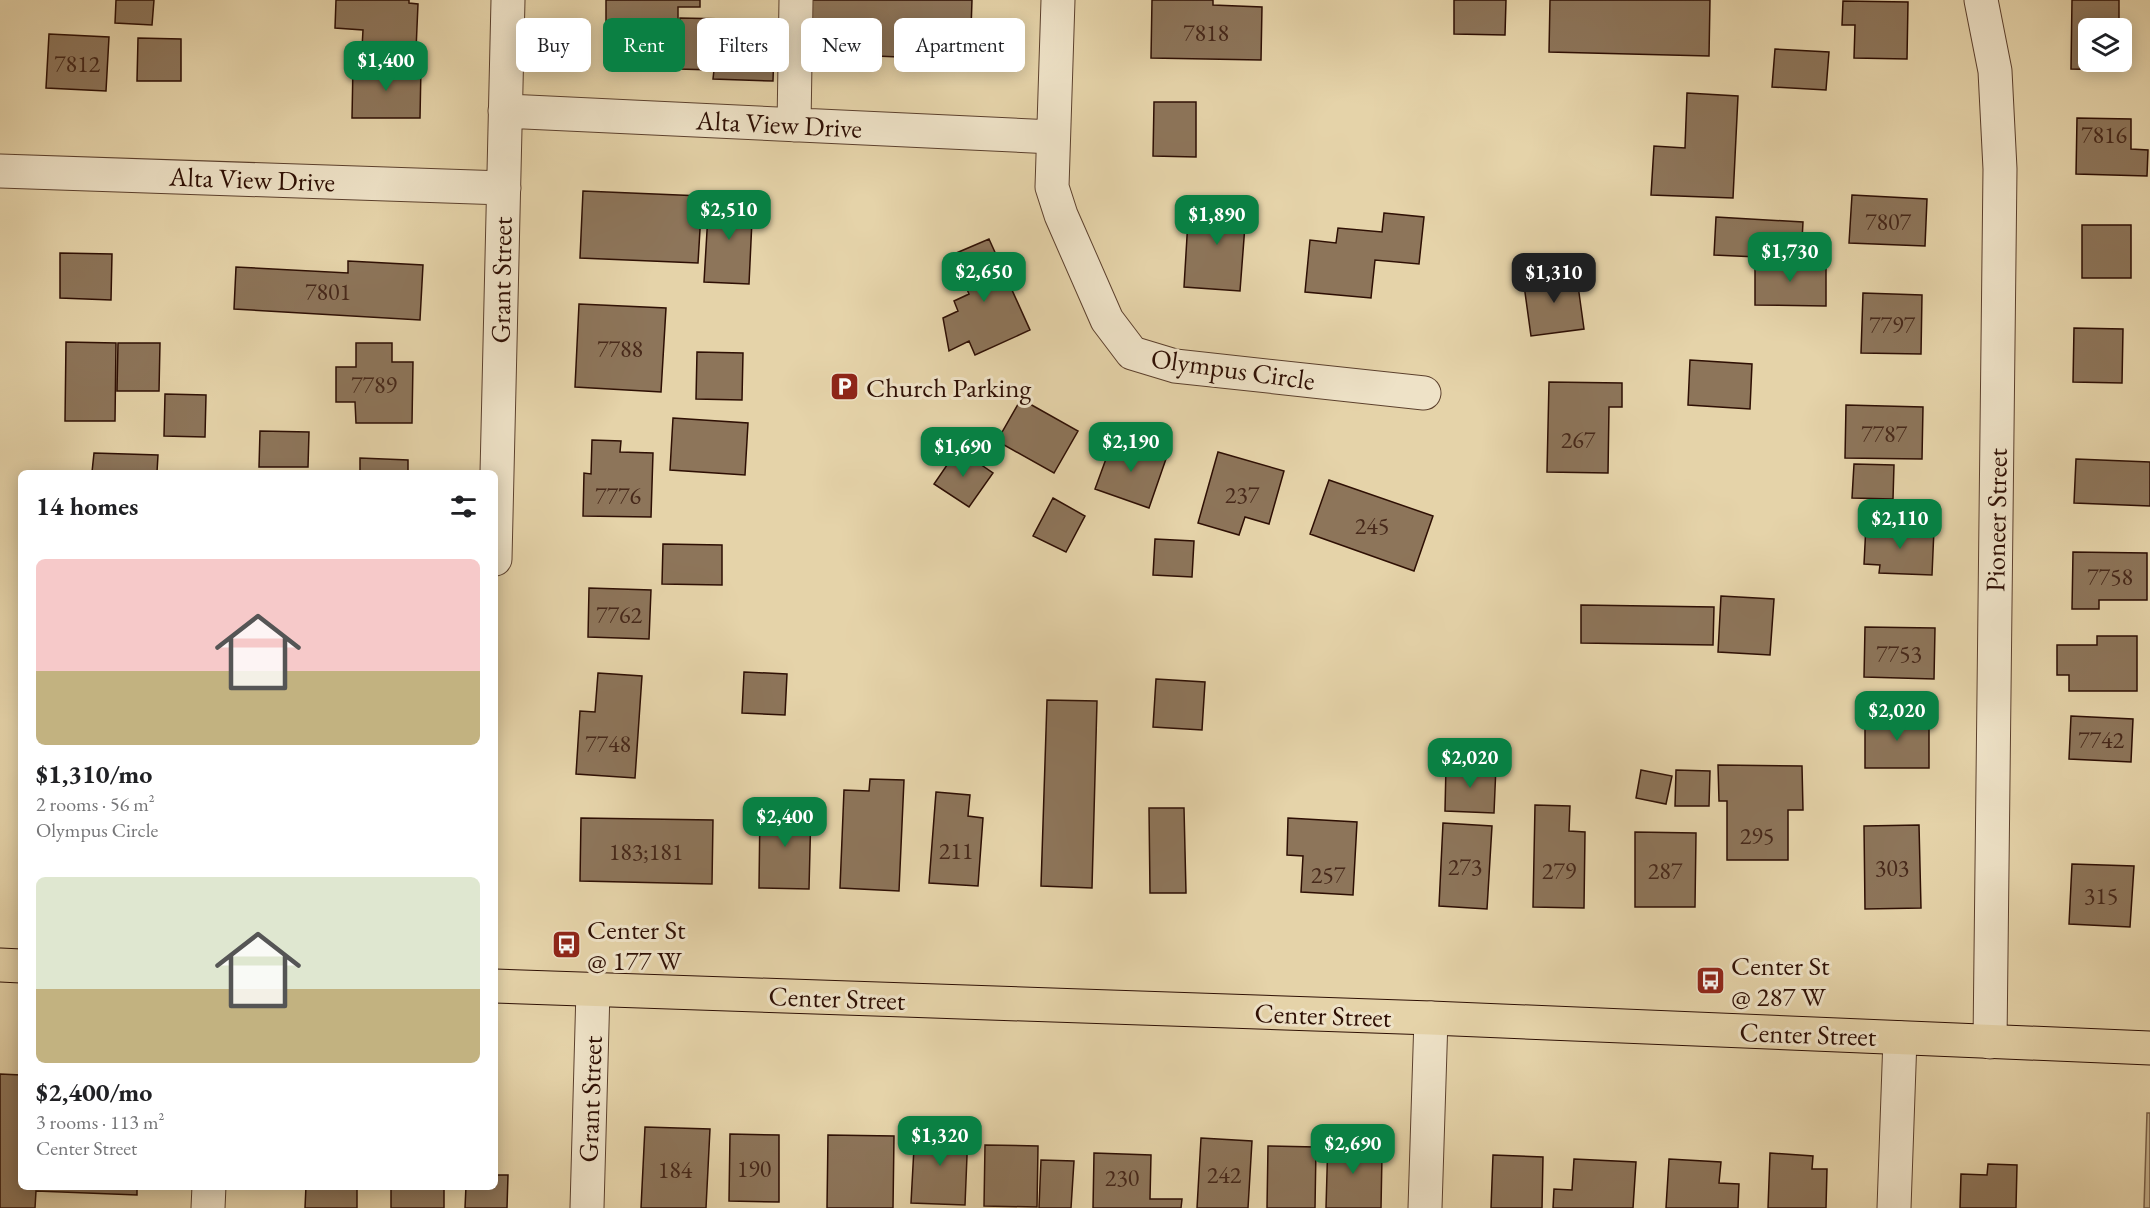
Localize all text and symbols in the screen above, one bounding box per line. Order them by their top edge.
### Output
house number: 7818 [1183,17,1229,48]
chip: Buy [516,18,591,72]
chip: Rent [603,18,685,72]
chip: Filters [697,18,789,72]
chip: New [801,18,882,72]
chip: Apartment [894,18,1025,72]
map controls [2078,18,2132,72]
button: layers [2078,18,2132,72]
pin: $1,400 [337,41,435,92]
text: $1,400 [358,47,414,73]
house number: 7812 [54,48,101,79]
street label: Alta View Drive [694,102,863,146]
house number: 7816 [2081,119,2127,150]
street label: Alta View Drive [167,159,336,199]
pin: $2,510 [680,190,778,241]
pin: $1,890 [1168,195,1266,246]
text: $2,510 [701,196,757,222]
text: $1,890 [1189,201,1245,227]
house number: 7807 [1865,206,1912,237]
street label: Grant Street [482,216,520,344]
pin: $1,730 [1741,232,1839,283]
text: $1,730 [1762,238,1818,264]
pin: $2,650 [935,252,1033,303]
pin: $1,310 [1505,253,1603,304]
text: $2,650 [956,258,1012,284]
text: $1,310 [1526,259,1582,285]
house number: 7801 [305,276,351,307]
house number: 7797 [1869,309,1916,340]
house number: 7788 [597,333,643,364]
street label: Olympus Circle [1149,340,1317,398]
house number: 7789 [351,369,398,400]
place label: Church Parking [866,370,1031,405]
parking icon: Church Parking [829,371,861,403]
house number: 7787 [1861,418,1908,449]
pin: $2,190 [1082,422,1180,473]
house number: 267 [1561,424,1596,455]
pin: $1,690 [914,427,1012,478]
text: $2,190 [1103,428,1159,454]
text: $1,690 [935,433,991,459]
street label: Pioneer Street [1977,447,2015,592]
house number: 237 [1225,479,1260,510]
house number: 7776 [595,480,641,511]
text: 14 homes [36,489,138,523]
icon: filters [447,490,480,523]
pin: $2,110 [1851,499,1949,550]
text: $2,110 [1872,505,1928,531]
house number: 245 [1355,510,1389,541]
house number: 7758 [2087,561,2133,592]
icon: home [204,598,312,706]
house number: 7762 [596,599,643,630]
house number: 7753 [1876,638,1922,669]
pin: $2,020 [1848,691,1946,742]
text: $2,020 [1869,697,1925,723]
house number: 7742 [2078,724,2125,755]
house number: 7748 [585,728,631,759]
pin: $2,020 [1421,738,1519,789]
text: $2,020 [1442,744,1498,770]
text: $1,310/mo [36,757,152,791]
text: 2 rooms · 56 m² [36,791,155,817]
pin: $2,400 [736,797,834,848]
text: $2,400 [757,803,813,829]
text: Olympus Circle [36,817,158,843]
house number: 295 [1740,820,1774,851]
house number: 211 [939,835,973,866]
house number: 183;181 [609,836,683,867]
house number: 273 [1448,851,1482,882]
house number: 303 [1875,852,1909,883]
house number: 279 [1542,855,1577,886]
house number: 287 [1648,855,1683,886]
house number: 257 [1311,859,1346,890]
house number: 315 [2084,880,2118,911]
place label: Center St @ 177 W [587,912,686,978]
icon: home [204,916,312,1024]
bus stop icon: Center St @ 177 W [550,929,582,961]
place label: Center St @ 287 W [1731,948,1830,1014]
bus stop icon: Center St @ 287 W [1694,965,1726,997]
street label: Center Street [768,978,906,1018]
street label: Center Street [1254,995,1392,1035]
street label: Center Street [1739,1014,1877,1054]
street label: Grant Street [570,1034,610,1163]
text: $2,400/mo [36,1075,152,1109]
text: 3 rooms · 113 m² [36,1109,164,1135]
pin: $1,320 [891,1116,989,1167]
text: $1,320 [912,1122,968,1148]
pin: $2,690 [1304,1124,1402,1175]
text: $2,690 [1325,1130,1381,1156]
text: Center Street [36,1135,137,1161]
house number: 190 [737,1153,771,1184]
house number: 184 [658,1154,693,1185]
house number: 242 [1207,1159,1242,1190]
house number: 230 [1105,1162,1139,1193]

